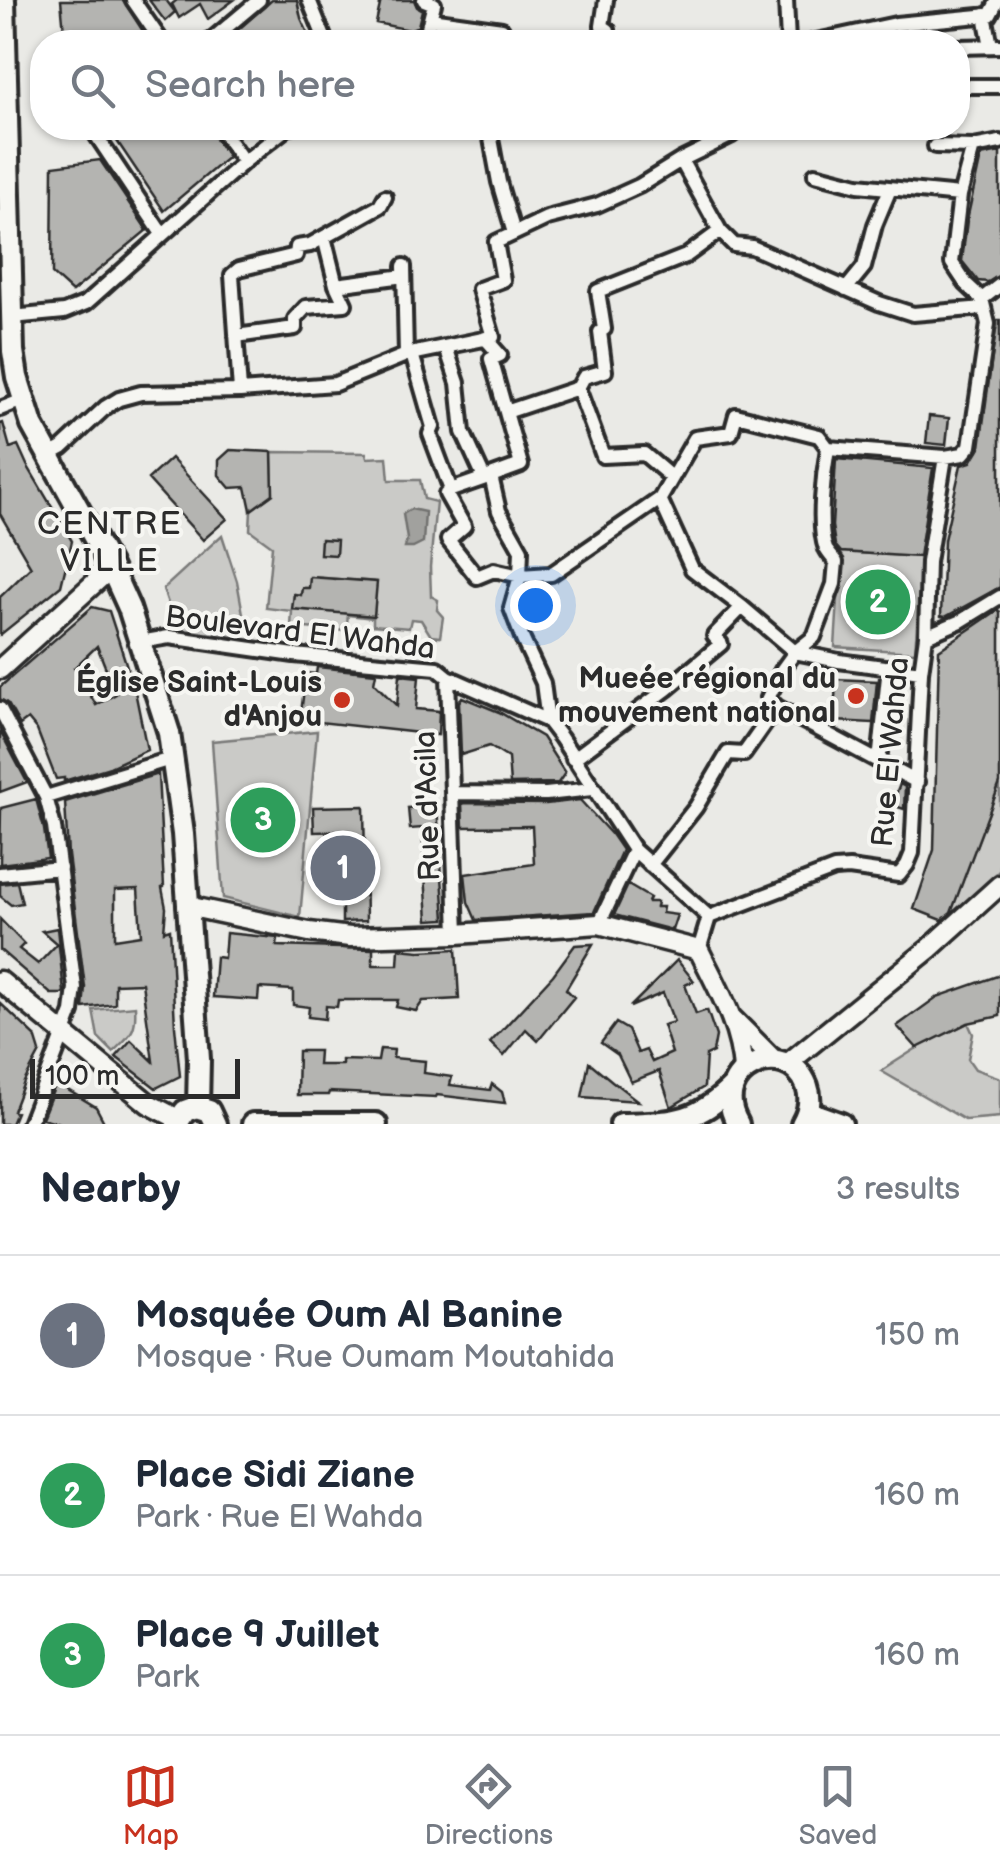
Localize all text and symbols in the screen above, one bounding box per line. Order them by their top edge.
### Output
search box [30,30,970,140]
icon: search [65,58,120,113]
text: Search here [145,63,356,108]
district label: CENTRE VILLE [37,505,183,581]
pin: 2 [846,564,910,640]
your location [510,580,561,631]
street label: Boulevard El Wahda [163,599,437,667]
street label: Rue El Wahda [865,655,917,849]
place label: Mueée régional du mouvement national [558,661,836,731]
place label: Église Saint-Louis d'Anjou [76,663,322,735]
marker: Mueée régional du mouvement national [845,685,867,707]
marker: Église Saint-Louis d'Anjou [331,689,353,711]
street label: Rue d'Acila [407,730,449,882]
pin: 3 [230,782,296,858]
pin: 1 [310,830,376,906]
scale bar [30,1054,240,1098]
text: 100 m [45,1060,119,1093]
text: Nearby [40,1164,180,1215]
text: 3 results [836,1170,960,1209]
text: Mosquée Oum Al Banine [135,1293,563,1338]
text: 1 [66,1316,79,1355]
text: 150 m [875,1316,960,1355]
text: Mosque · Rue Oumam Moutahida [135,1338,615,1377]
text: Place Sidi Ziane [135,1453,415,1498]
text: 2 [63,1476,82,1515]
text: 160 m [874,1476,960,1515]
text: Park · Rue El Wahda [135,1498,423,1537]
text: Place 9 Juillet [135,1613,379,1658]
text: 3 [63,1636,82,1675]
text: 160 m [874,1636,960,1675]
text: Park [135,1658,199,1697]
tab: Map [123,1759,179,1852]
tab: Directions [424,1759,553,1852]
tab: Saved [799,1759,877,1852]

